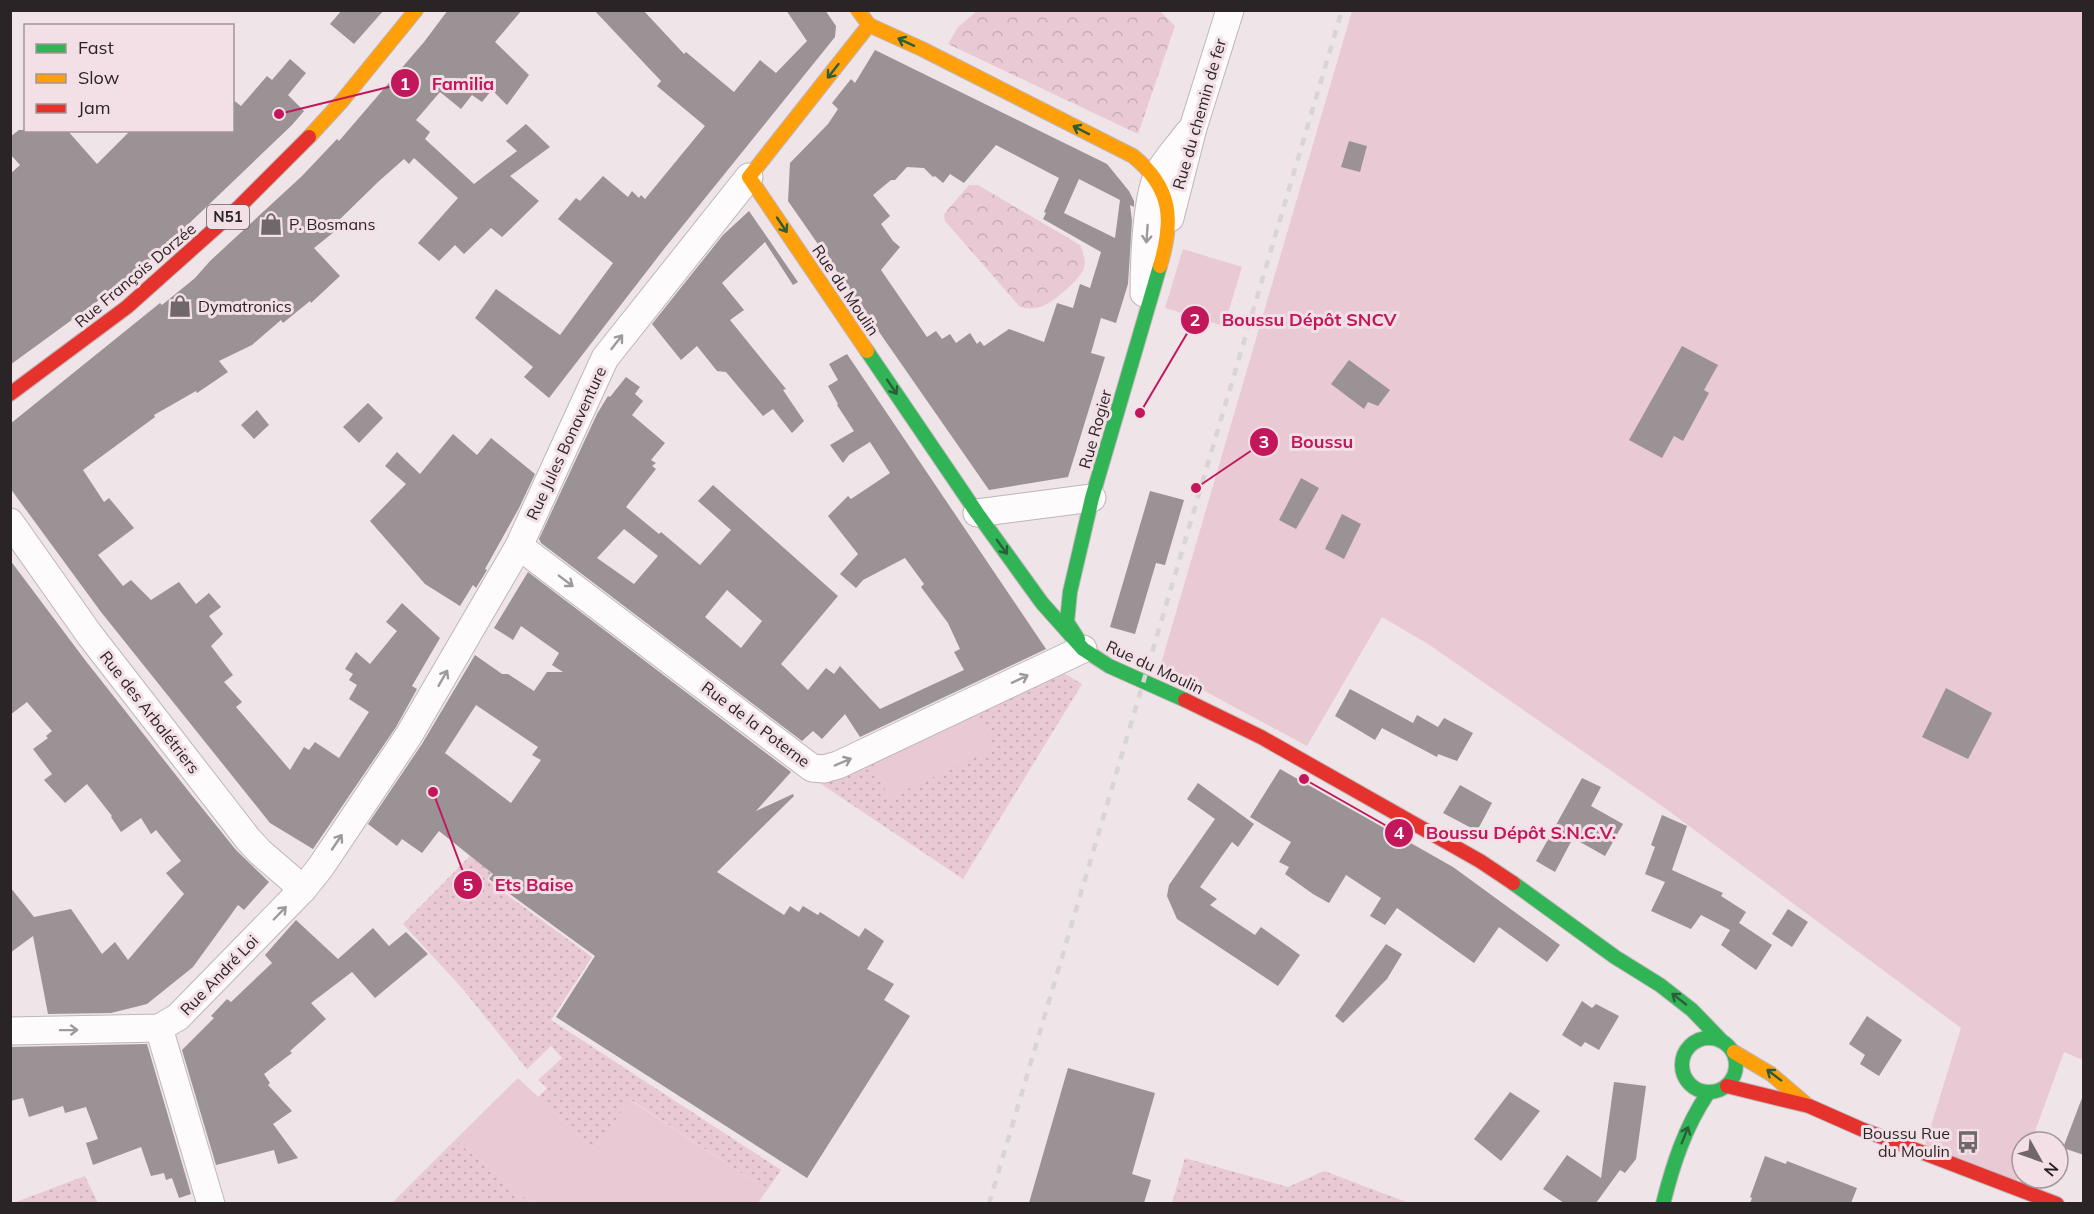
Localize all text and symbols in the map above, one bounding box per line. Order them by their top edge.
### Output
legend [24,24,234,132]
text: Fast [78,36,114,59]
one-way arrow [898,36,916,48]
street label: Rue du chemin de fer [1168,36,1230,192]
one-way arrow [826,63,839,79]
callout: Familia [390,65,506,101]
text: Slow [78,66,120,89]
text: 1 [400,72,410,95]
text: Familia [432,72,494,95]
text: Jam [78,96,111,119]
one-way arrow [1072,123,1090,135]
road number: N51 [207,205,249,229]
shop icon: P. Bosmans [258,211,284,237]
place label: P. Bosmans [289,214,375,234]
one-way arrow [776,217,788,233]
street label: Rue François Dorzée [70,218,200,332]
one-way arrow [1142,223,1153,243]
street label: Rue du Moulin [808,241,884,339]
shop icon: Dymatronics [167,293,193,319]
place label: Dymatronics [198,296,292,316]
callout: Boussu Dépôt SNCV [1180,302,1409,338]
text: 2 [1190,308,1200,331]
text: Boussu Dépôt SNCV [1222,308,1397,331]
one-way arrow [611,334,624,350]
street label: Rue Jules Bonaventure [522,363,610,523]
one-way arrow [885,378,898,395]
street label: Rue Rogier [1074,387,1116,471]
callout: Boussu [1249,424,1365,460]
text: 3 [1259,430,1269,453]
text: Boussu [1291,430,1353,453]
one-way arrow [996,539,1008,555]
one-way arrow [557,575,573,587]
street label: Rue du Moulin [1103,636,1207,698]
street label: Rue des Arbalétriers [96,647,204,777]
one-way arrow [437,670,449,687]
one-way arrow [1010,672,1028,684]
street label: Rue de la Poterne [698,677,814,771]
one-way arrow [834,756,852,767]
callout: Boussu Dépôt S.N.C.V. [1384,815,1628,851]
text: 4 [1394,821,1405,844]
text: Boussu Dépôt S.N.C.V. [1426,821,1616,844]
one-way arrow [331,834,343,850]
callout: Ets Baise [453,867,586,903]
text: 5 [463,873,474,896]
text: Ets Baise [495,873,573,896]
one-way arrow [273,905,287,920]
street label: Rue André Loi [176,931,262,1019]
one-way arrow [1671,993,1687,1006]
one-way arrow [58,1024,78,1036]
one-way arrow [1766,1069,1782,1082]
place label: Boussu Rue du Moulin [1862,1123,1950,1161]
one-way arrow [1680,1127,1691,1145]
bus stop icon: Boussu Rue du Moulin [1955,1129,1981,1155]
north arrow [2010,1130,2070,1190]
text: N [2040,1159,2063,1181]

